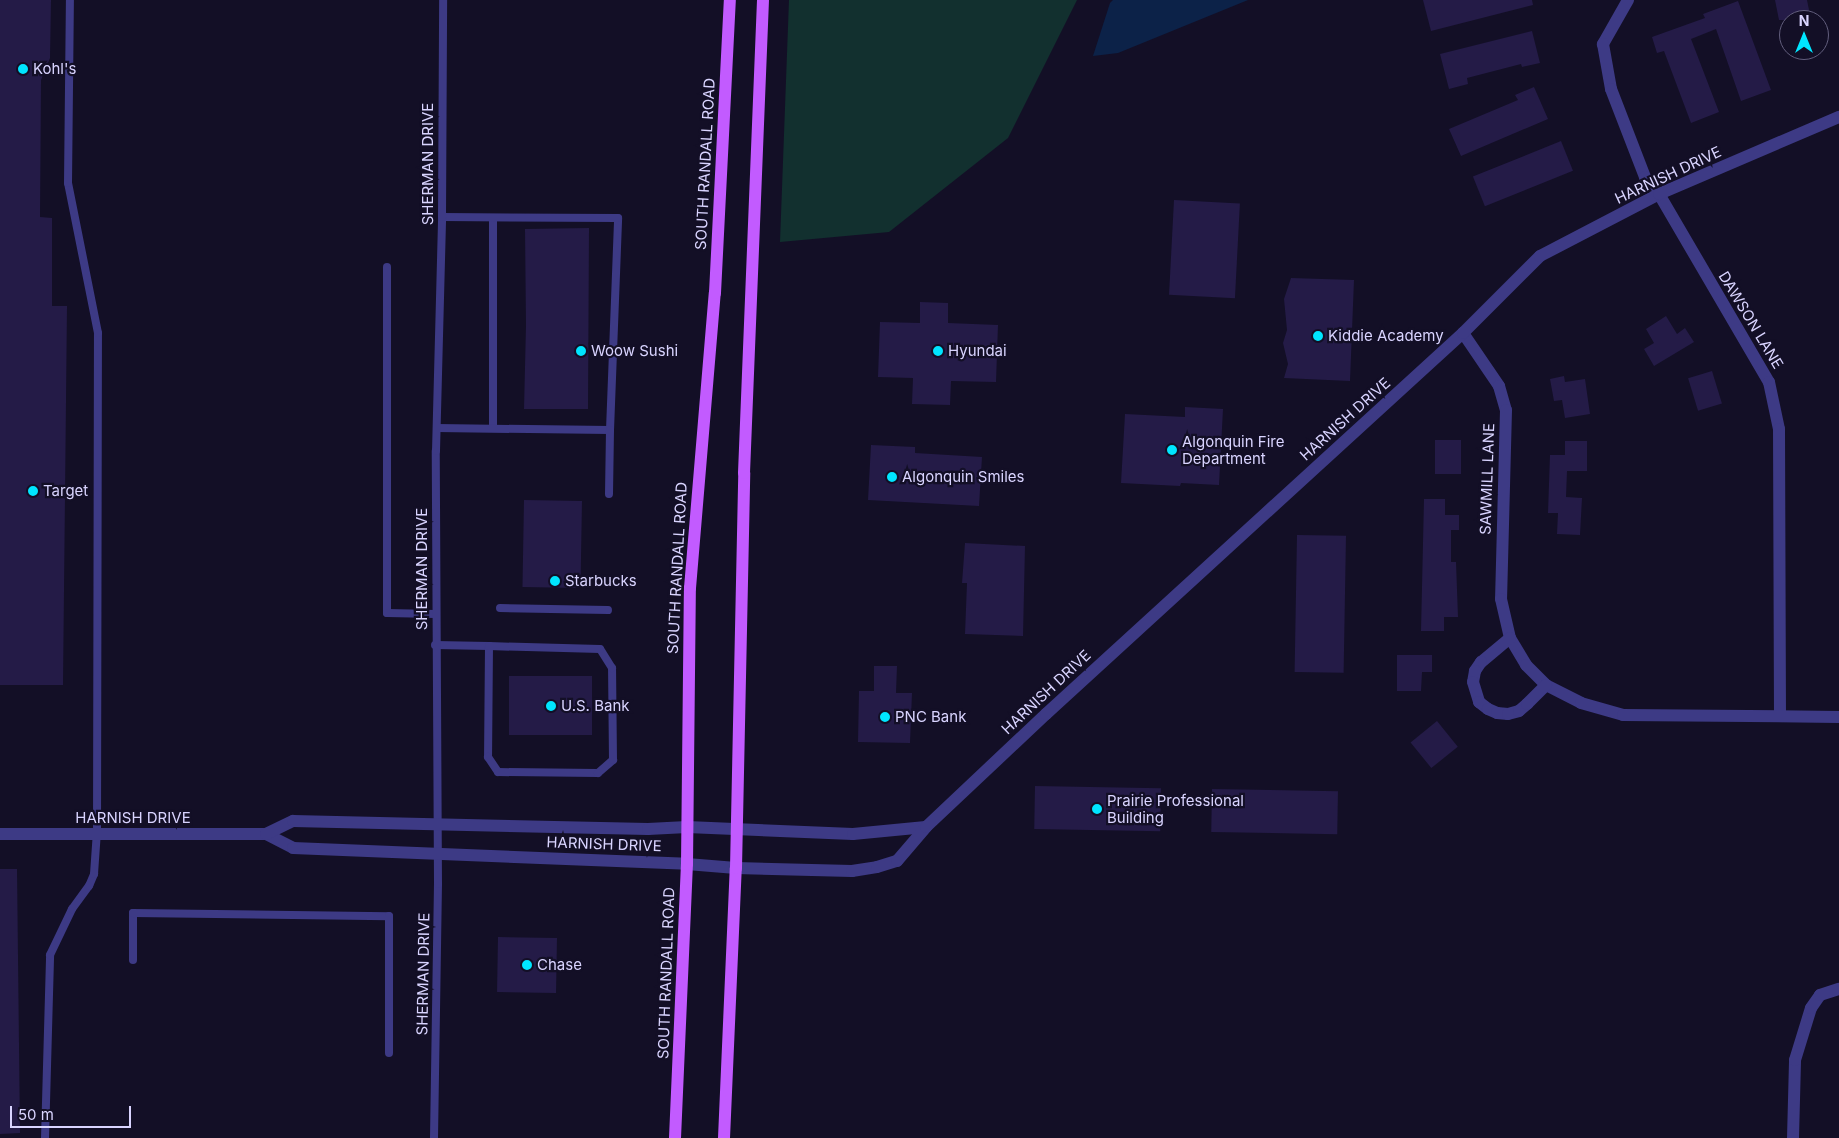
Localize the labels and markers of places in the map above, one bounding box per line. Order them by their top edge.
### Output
place label: Kohl's [33,60,76,78]
marker: Kohl's [17,63,29,75]
place label: Kiddie Academy [1328,327,1444,345]
marker: Kiddie Academy [1312,330,1324,342]
place label: Woow Sushi [591,342,678,360]
place label: Hyundai [948,342,1007,360]
marker: Woow Sushi [575,345,587,357]
marker: Hyundai [932,345,944,357]
place label: Algonquin Fire Department [1182,432,1284,467]
marker: Algonquin Fire Department [1166,444,1178,456]
place label: Algonquin Smiles [902,468,1024,486]
marker: Algonquin Smiles [886,471,898,483]
place label: Target [43,482,88,500]
marker: Target [27,485,39,497]
place label: Starbucks [565,572,637,590]
marker: Starbucks [549,575,561,587]
place label: U.S. Bank [561,697,629,715]
marker: U.S. Bank [545,700,557,712]
place label: PNC Bank [895,708,966,726]
marker: PNC Bank [879,711,891,723]
place label: Prairie Professional Building [1107,791,1244,826]
marker: Prairie Professional Building [1091,803,1103,815]
place label: Chase [537,956,582,974]
marker: Chase [521,959,533,971]

